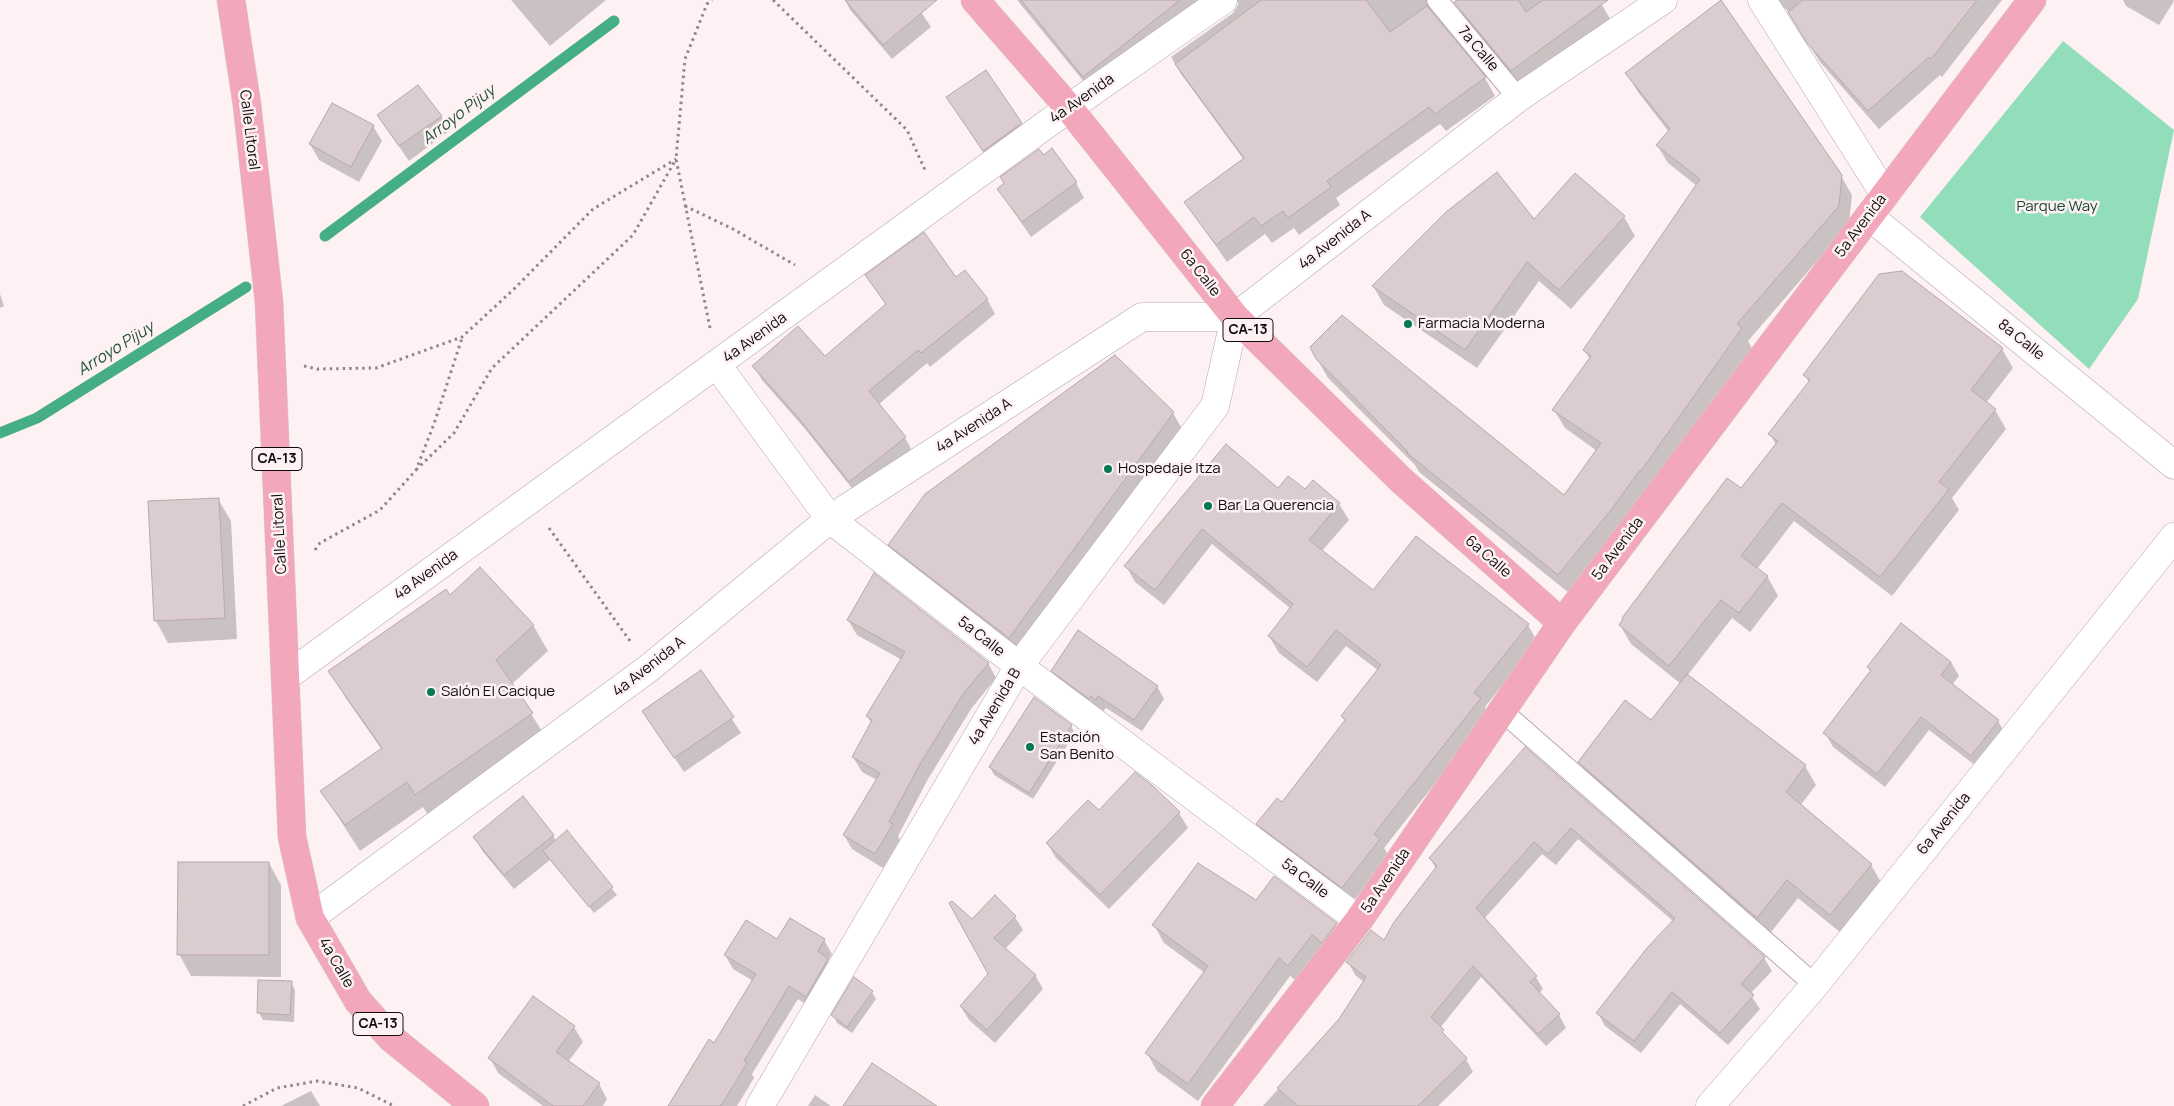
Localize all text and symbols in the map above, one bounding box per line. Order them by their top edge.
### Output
street label: 7a Calle [1454,23,1502,75]
street label: 4a Avenida [1046,70,1118,128]
water label: Arroyo Pijuy [419,81,499,149]
street label: Calle Litoral [235,89,263,171]
street label: 5a Avenida [1831,191,1891,261]
park label: Parque Way [2016,198,2098,216]
street label: 4a Avenida A [1295,206,1375,274]
street label: 6a Calle [1176,246,1224,300]
street label: 4a Avenida [720,309,790,367]
place label: Farmacia Moderna [1418,315,1545,333]
street label: 8a Calle [1994,316,2048,364]
water label: Arroyo Pijuy [74,318,158,380]
road number: CA-13 [1223,318,1273,342]
marker: Farmacia Moderna [1402,318,1414,330]
street label: 4a Avenida A [933,395,1015,457]
road number: CA-13 [252,448,302,470]
place label: Hospedaje Itza [1118,460,1221,478]
marker: Hospedaje Itza [1102,463,1114,475]
street label: Calle Litoral [269,493,291,575]
place label: Bar La Querencia [1218,497,1334,515]
marker: Bar La Querencia [1202,500,1214,512]
street label: 5a Avenida [1588,514,1648,584]
street label: 6a Calle [1461,532,1515,582]
street label: 4a Avenida [391,546,461,604]
street label: 5a Calle [954,613,1008,661]
street label: 4a Avenida A [609,633,689,701]
street label: 4a Avenida B [965,665,1025,749]
place label: Salón El Cacique [441,683,555,701]
marker: Salón El Cacique [425,686,437,698]
place label: Estación San Benito [1040,729,1114,764]
marker: Estación San Benito [1024,741,1036,753]
street label: 6a Avenida [1913,789,1975,859]
street label: 5a Avenida [1358,845,1414,917]
street label: 5a Calle [1278,855,1332,903]
street label: 4a Calle [314,935,358,991]
road number: CA-13 [353,1012,403,1036]

